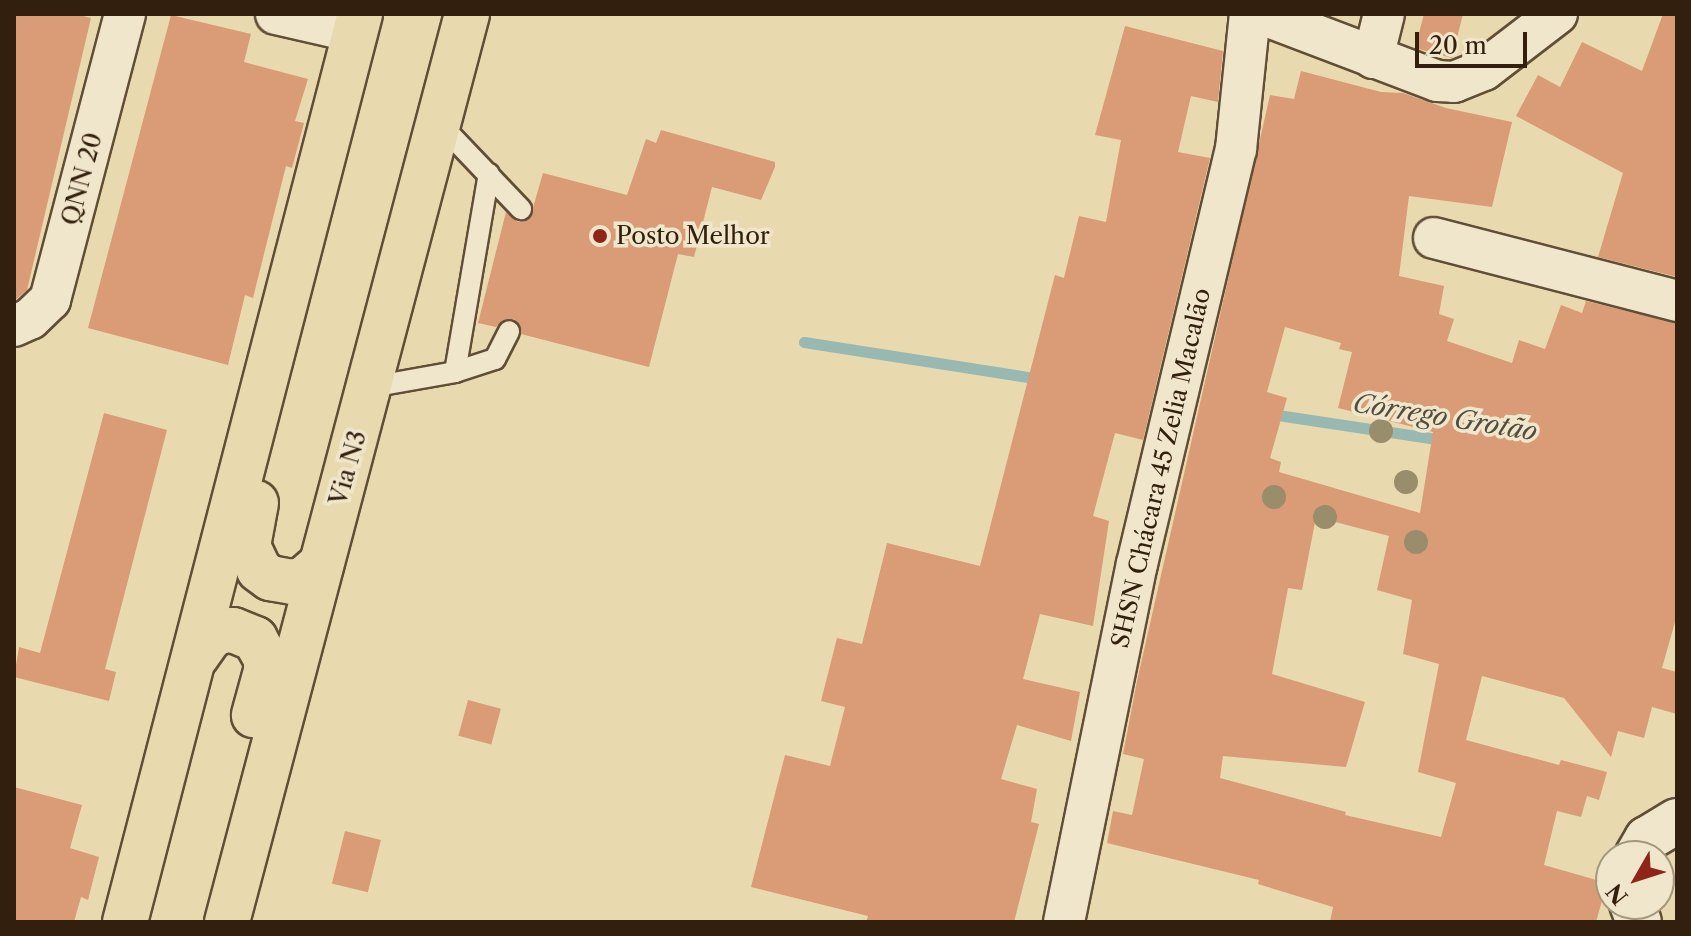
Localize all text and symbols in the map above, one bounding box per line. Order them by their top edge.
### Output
scale bar [1419,16,1531,66]
text: 20 m [1429,31,1487,60]
street label: QNN 20 [56,130,108,228]
place label: Posto Melhor [616,222,770,250]
marker: Posto Melhor [591,227,609,245]
street label: SHSN Chácara 45 Zelia Macalão [1105,285,1217,651]
water label: Córrego Grotão [1351,388,1539,448]
street label: Via N3 [324,427,372,509]
north arrow [1595,840,1675,920]
text: N [1601,878,1634,910]

